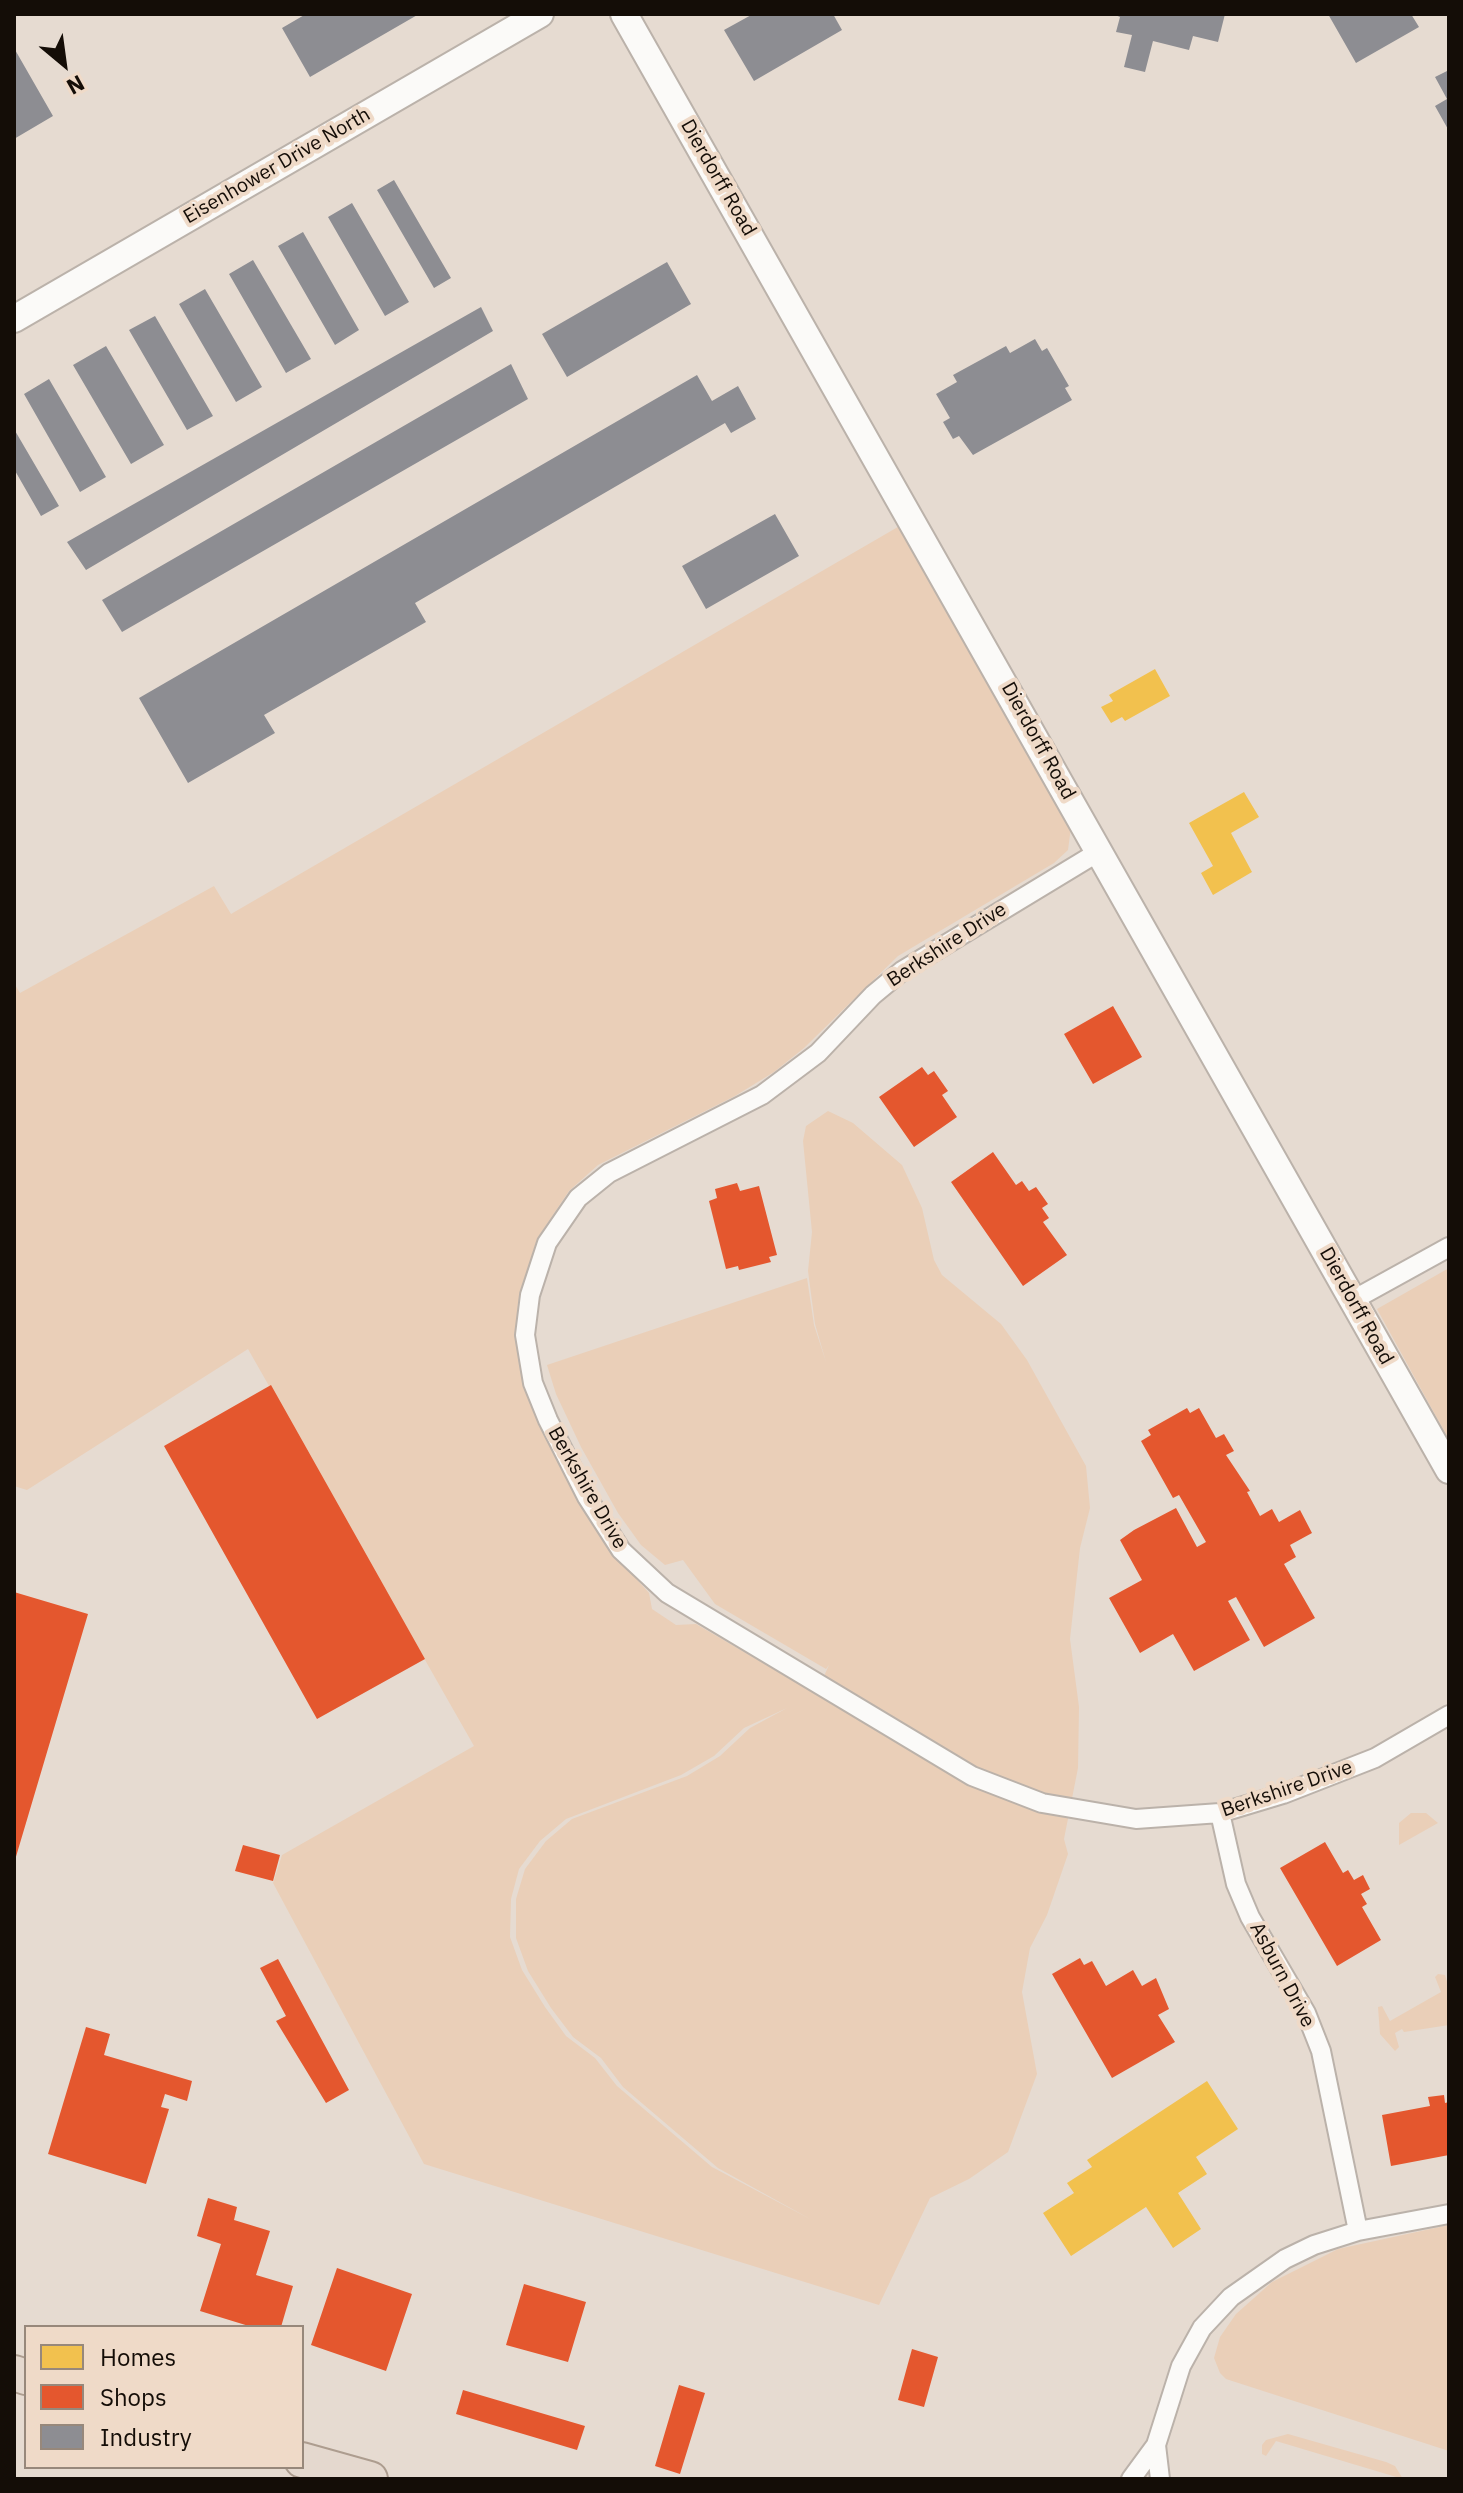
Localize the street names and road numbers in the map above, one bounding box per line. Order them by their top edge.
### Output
street label: Eisenhower Drive North [179,103,375,229]
street label: Dierdorff Road [675,115,761,241]
street label: Dierdorff Road [996,678,1080,804]
street label: Berkshire Drive [883,898,1011,992]
street label: Dierdorff Road [1314,1243,1398,1369]
street label: Berkshire Drive [542,1423,632,1553]
street label: Berkshire Drive [1218,1755,1356,1823]
street label: Asburn Drive [1244,1918,1320,2032]

